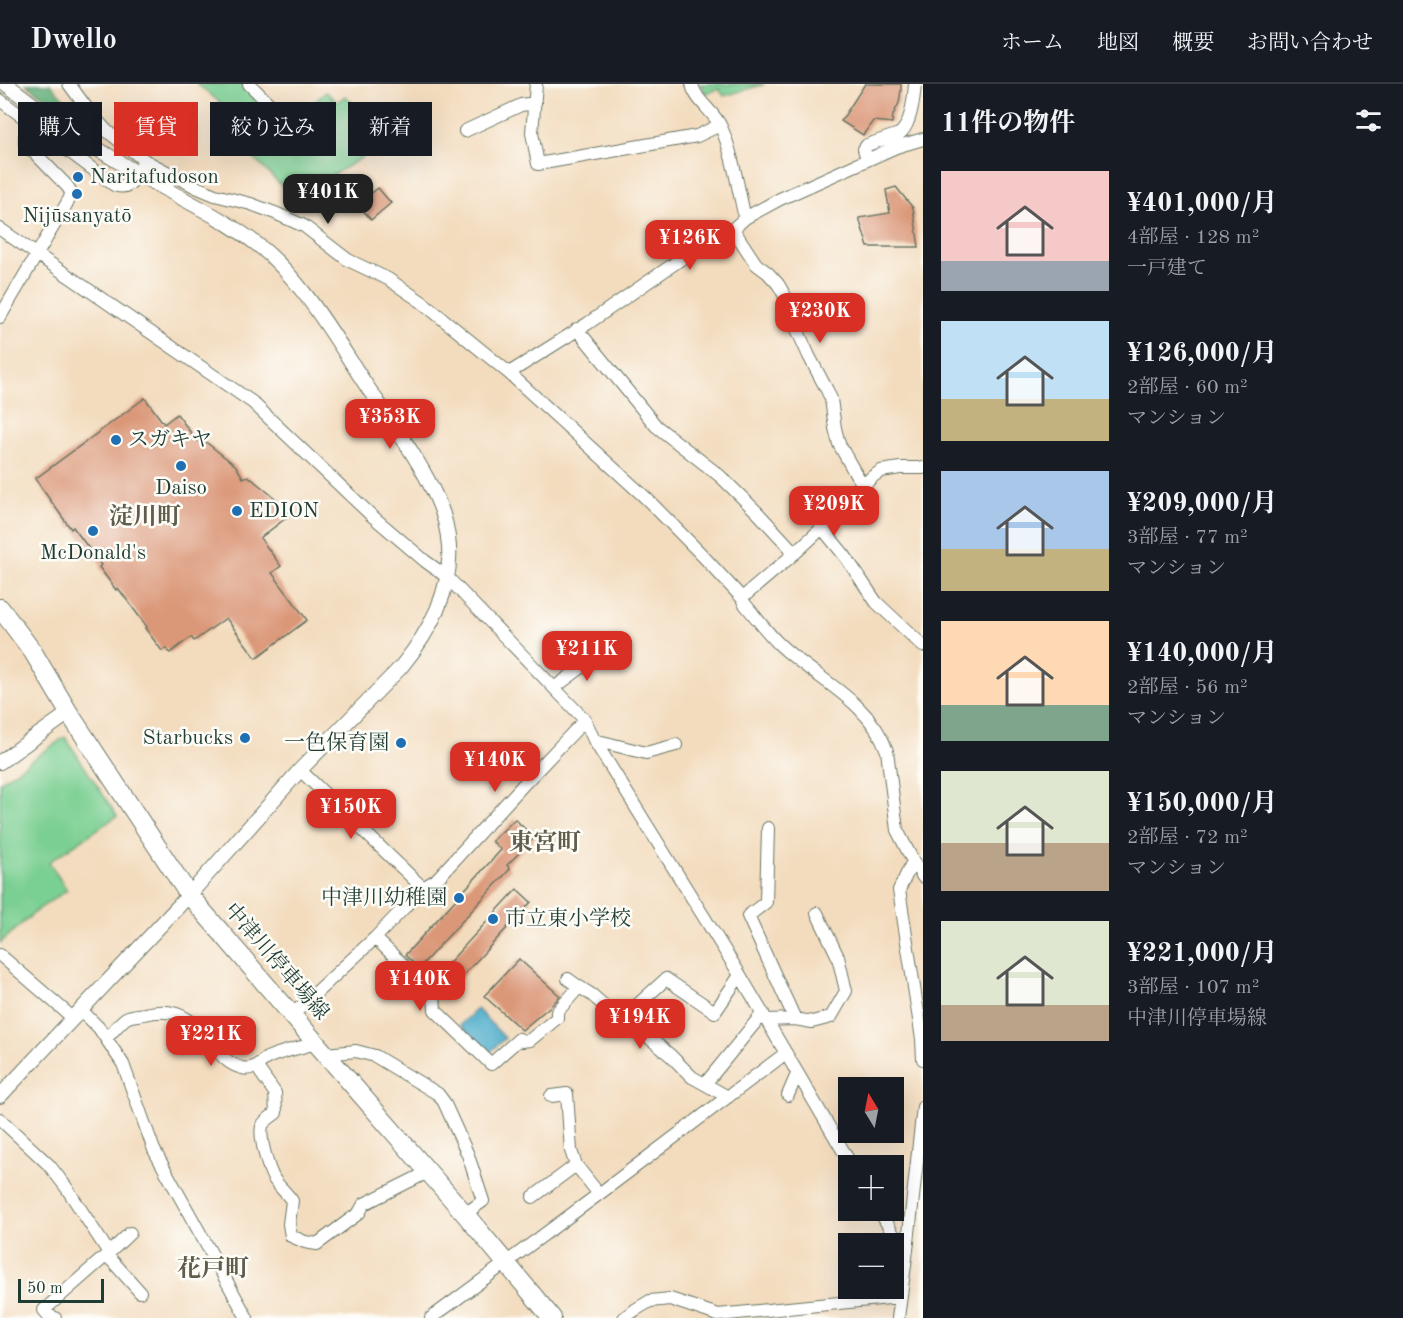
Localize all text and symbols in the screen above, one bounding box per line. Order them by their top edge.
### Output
text: Dwello [30,27,117,55]
text: ホーム [1001,33,1064,54]
text: 地図 [1097,33,1139,54]
text: 概要 [1172,33,1214,54]
text: お問い合わせ [1247,33,1373,54]
chip: 購入 [18,102,102,156]
chip: 賃貸 [114,102,198,156]
chip: 絞り込み [210,102,336,156]
chip: 新着 [348,102,432,156]
icon: filters [1352,104,1385,137]
text: 11件の物件 [941,111,1075,137]
place label: Naritafudoson [90,167,219,188]
marker: Naritafudoson [71,170,85,184]
pin: ¥401K [286,174,370,225]
text: ¥401K [297,183,359,203]
marker: Nijūsanyatō [70,187,84,201]
text: ¥401,000/月 [1127,191,1278,217]
icon: home [989,195,1061,267]
place label: Nijūsanyatō [22,206,132,227]
pin: ¥126K [648,220,732,271]
text: 4部屋 · 128 m² [1127,228,1259,248]
text: ¥126K [659,229,721,249]
text: 一戸建て [1127,259,1207,279]
pin: ¥230K [778,293,862,344]
text: ¥230K [789,302,851,322]
text: ¥126,000/月 [1127,341,1278,367]
icon: home [989,345,1061,417]
text: 2部屋 · 60 m² [1127,378,1248,398]
pin: ¥353K [348,399,432,450]
text: ¥353K [359,408,421,428]
text: マンション [1127,409,1226,429]
place label: スガキヤ [128,429,212,451]
marker: スガキヤ [109,433,123,447]
marker: Daiso [174,459,188,473]
place label: Daiso [155,478,207,499]
pin: ¥209K [792,486,876,537]
text: ¥209,000/月 [1127,491,1278,517]
text: ¥209K [803,495,865,515]
icon: home [989,495,1061,567]
place label: EDION [249,501,319,522]
district label: 淀川町 [109,503,181,530]
marker: EDION [230,504,244,518]
marker: McDonald's [86,524,100,538]
text: 3部屋 · 77 m² [1127,528,1248,548]
place label: McDonald's [40,543,146,564]
text: マンション [1127,559,1226,579]
pin: ¥211K [545,631,629,682]
text: ¥211K [556,640,618,660]
text: ¥140,000/月 [1127,641,1278,667]
icon: home [989,645,1061,717]
text: 2部屋 · 56 m² [1127,678,1248,698]
text: マンション [1127,709,1226,729]
place label: Starbucks [142,728,233,749]
marker: Starbucks [238,731,252,745]
place label: 一色保育園 [284,731,389,754]
marker: 一色保育園 [394,736,408,750]
pin: ¥140K [453,742,537,793]
text: ¥140K [464,751,526,771]
pin: ¥150K [309,789,393,840]
text: ¥150,000/月 [1127,791,1278,817]
icon: home [989,795,1061,867]
text: ¥150K [320,798,382,818]
text: 2部屋 · 72 m² [1127,828,1248,848]
district label: 東宮町 [509,829,581,856]
text: マンション [1127,859,1226,879]
place label: 中津川幼稚園 [321,886,447,909]
marker: 中津川幼稚園 [452,891,466,905]
street label: 中津川停車場線 [220,898,334,1024]
place label: 市立東小学校 [505,907,631,930]
marker: 市立東小学校 [486,912,500,926]
text: ¥221,000/月 [1127,941,1278,967]
icon: home [989,945,1061,1017]
pin: ¥140K [378,961,462,1012]
text: ¥140K [389,970,451,990]
text: 3部屋 · 107 m² [1127,978,1259,998]
pin: ¥194K [598,999,682,1050]
text: ¥194K [609,1008,671,1028]
text: 中津川停車場線 [1127,1009,1267,1029]
pin: ¥221K [169,1016,253,1067]
text: ¥221K [180,1025,242,1045]
north arrow [838,1077,904,1143]
map controls [838,1077,904,1299]
button: + [838,1155,904,1221]
button: − [838,1233,904,1299]
district label: 花戸町 [177,1255,249,1282]
scale bar [18,1276,104,1304]
text: 50 m [27,1281,63,1297]

